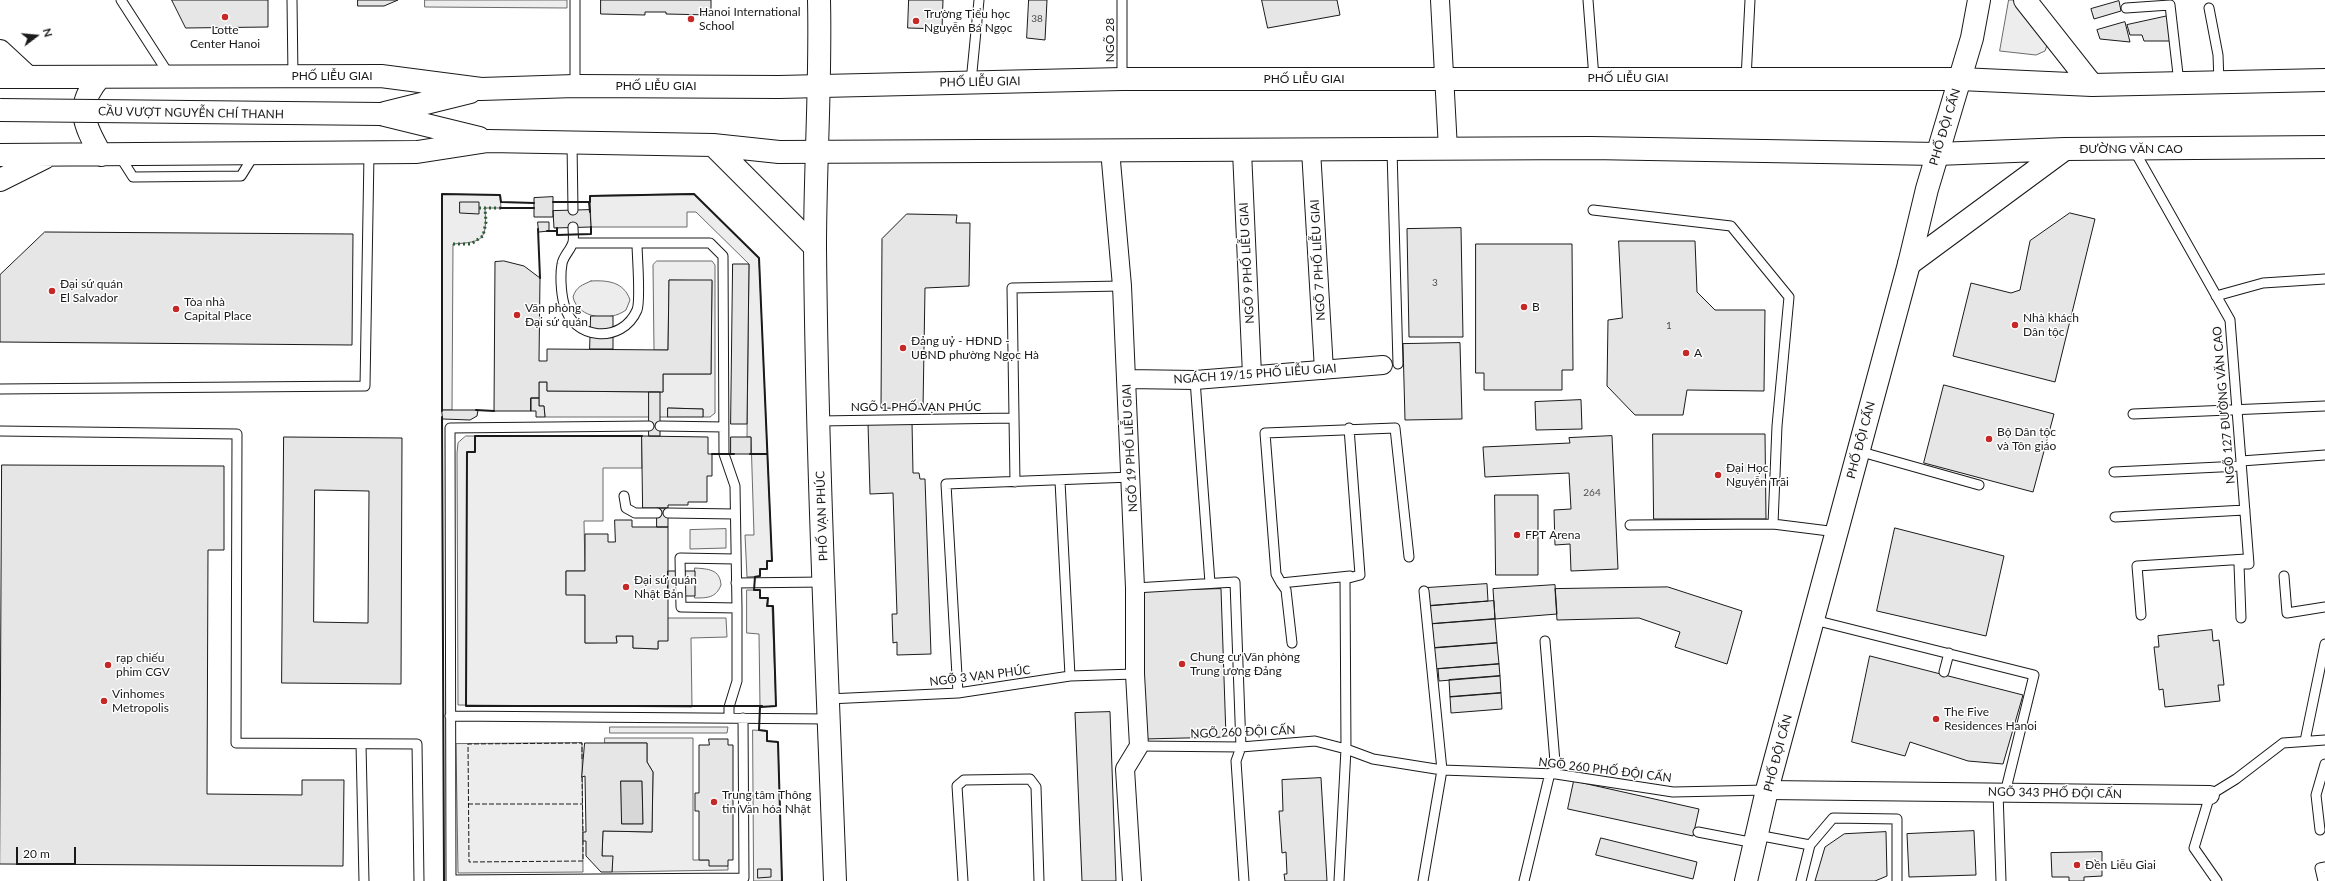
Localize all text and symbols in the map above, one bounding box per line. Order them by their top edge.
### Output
place label: Hanoi International School [699,5,801,33]
place label: Trường Tiểu học Nguyễn Bá Ngọc [924,7,1012,35]
marker: Lotte Center Hanoi [220,12,230,22]
house number: 38 [1031,13,1043,25]
marker: Hanoi International School [686,14,696,24]
north arrow [16,16,56,56]
marker: Trường Tiểu học Nguyễn Bá Ngọc [911,16,921,26]
street label: NGÕ 28 [1103,18,1117,62]
place label: Lotte Center Hanoi [190,23,260,51]
text: N [41,27,55,38]
street label: PHỐ LIỄU GIAI [291,69,373,83]
street label: PHỐ LIỄU GIAI [1587,71,1669,85]
street label: PHỐ LIỄU GIAI [1263,72,1345,86]
street label: PHỐ LIỄU GIAI [939,74,1021,90]
street label: PHỐ LIỄU GIAI [615,79,697,93]
street label: PHỐ ĐỘI CẤN [1926,87,1964,167]
street label: CẦU VƯỢT NGUYỄN CHÍ THANH [98,104,284,122]
street label: ĐƯỜNG VĂN CAO [2079,142,2183,156]
street label: NGÕ 7 PHỐ LIỄU GIAI [1308,199,1328,321]
street label: NGÕ 9 PHỐ LIỄU GIAI [1237,202,1257,324]
place label: Đại sứ quán El Salvador [60,277,123,305]
house number: 3 [1432,277,1438,289]
marker: Đại sứ quán El Salvador [47,286,57,296]
place label: Tòa nhà Capital Place [184,295,252,323]
place label: B [1532,300,1540,314]
place label: Văn phòng Đại sứ quán [525,301,588,329]
marker: B [1519,302,1529,312]
marker: Tòa nhà Capital Place [171,304,181,314]
marker: Văn phòng Đại sứ quán [512,310,522,320]
place label: Nhà khách Dân tộc [2023,311,2079,339]
house number: 1 [1666,320,1672,332]
marker: Nhà khách Dân tộc [2010,320,2020,330]
street label: NGÕ 127 ĐƯỜNG VĂN CAO [2210,326,2238,484]
place label: Đảng uỷ - HĐND - UBND phường Ngọc Hà [911,334,1039,362]
marker: Đảng uỷ - HĐND - UBND phường Ngọc Hà [898,343,908,353]
place label: A [1694,346,1702,360]
marker: A [1681,348,1691,358]
street label: NGÁCH 19/15 PHỐ LIỄU GIAI [1173,361,1337,387]
street label: NGÕ 19 PHỐ LIỄU GIAI [1119,383,1141,513]
street label: NGÕ 1 PHỐ VẠN PHÚC [851,400,981,414]
street label: PHỐ ĐỘI CẤN [1844,400,1878,480]
place label: Bộ Dân tộc và Tôn giáo [1997,425,2056,453]
marker: Bộ Dân tộc và Tôn giáo [1984,434,1994,444]
place label: Đại Học Nguyễn Trãi [1726,461,1789,489]
marker: Đại Học Nguyễn Trãi [1713,470,1723,480]
street label: PHỐ VẠN PHÚC [813,471,831,561]
house number: 264 [1583,487,1601,499]
place label: FPT Arena [1525,528,1580,542]
marker: FPT Arena [1512,530,1522,540]
place label: Đại sứ quán Nhật Bản [634,573,697,601]
marker: Đại sứ quán Nhật Bản [621,582,631,592]
place label: Chung cư Văn phòng Trung ương Đảng [1190,650,1300,678]
place label: rạp chiếu phim CGV [116,651,170,679]
marker: Chung cư Văn phòng Trung ương Đảng [1177,659,1187,669]
marker: rạp chiếu phim CGV [103,660,113,670]
street label: NGÕ 3 VẠN PHÚC [929,663,1031,689]
place label: Vinhomes Metropolis [112,687,169,715]
marker: Vinhomes Metropolis [99,696,109,706]
place label: The Five Residences Hanoi [1944,705,2037,733]
street label: PHỐ ĐỘI CẤN [1761,713,1795,793]
marker: The Five Residences Hanoi [1931,714,1941,724]
street label: NGÕ 260 ĐỘI CẤN [1190,723,1296,741]
street label: NGÕ 260 PHỐ ĐỘI CẤN [1538,755,1672,785]
street label: NGÕ 343 PHỐ ĐỘI CẤN [1988,785,2122,801]
place label: Trung tâm Thông tin Văn hóa Nhật [722,788,811,816]
marker: Trung tâm Thông tin Văn hóa Nhật [709,797,719,807]
scale bar [18,839,78,865]
text: 20 m [23,846,50,861]
place label: Đền Liễu Giai [2085,858,2156,872]
marker: Đền Liễu Giai [2072,860,2082,870]

